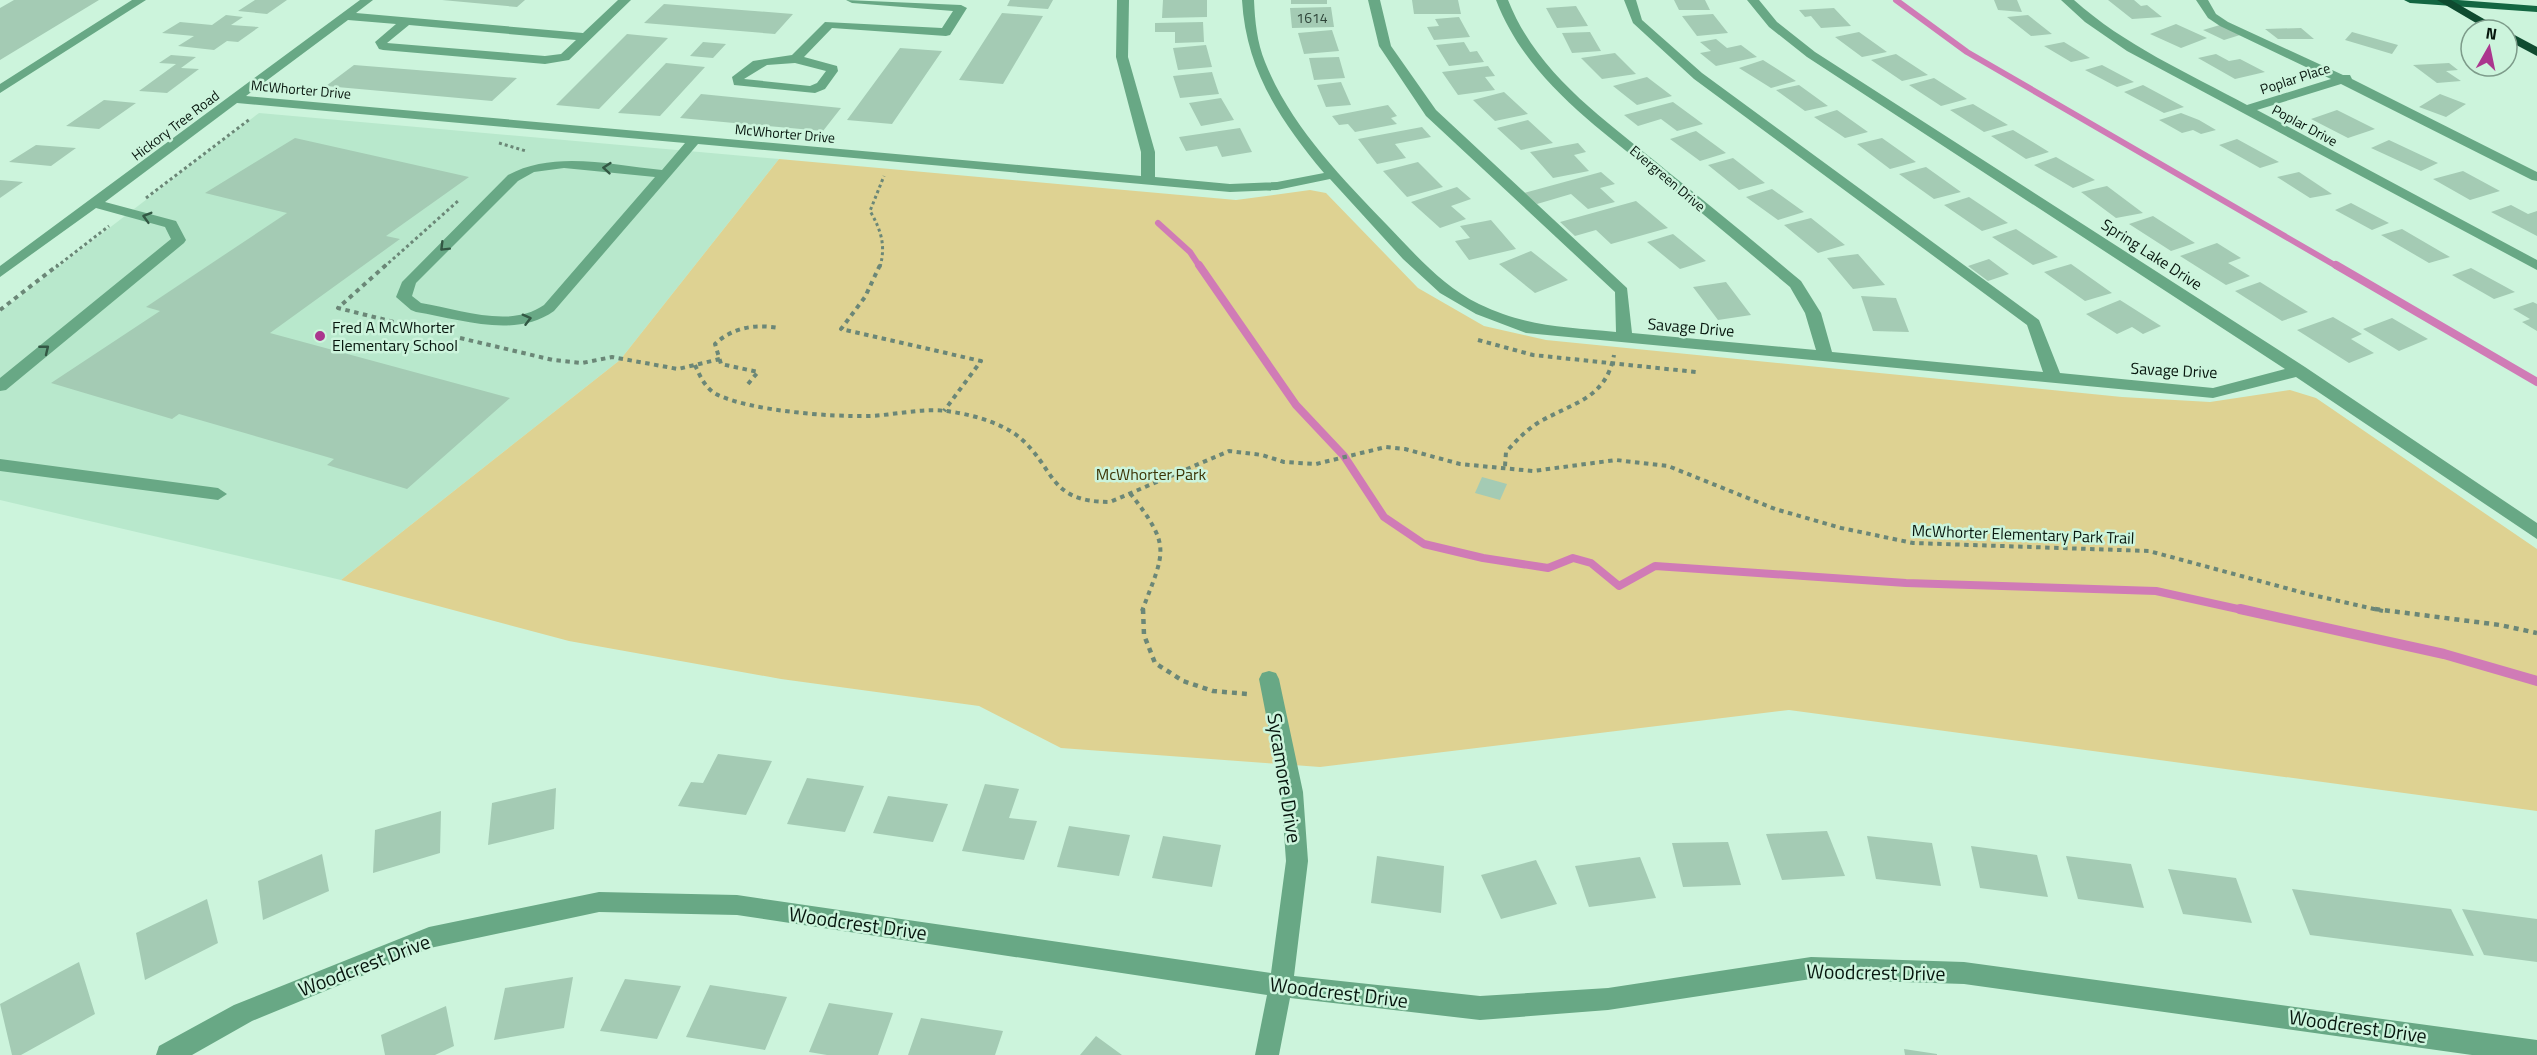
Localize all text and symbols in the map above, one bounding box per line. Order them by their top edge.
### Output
house number: 1614 [1296,7,1328,28]
north arrow [2459,18,2519,78]
text: N [2484,20,2499,46]
street label: Poplar Place [2257,57,2333,99]
street label: McWhorter Drive [250,74,352,104]
street label: Hickory Tree Road [127,85,223,165]
street label: Poplar Drive [2268,99,2342,151]
street label: McWhorter Drive [734,118,836,148]
street label: Evergreen Drive [1626,140,1710,216]
one-way arrow [603,162,612,175]
one-way arrow [142,212,152,224]
street label: Spring Lake Drive [2097,212,2207,296]
one-way arrow [440,239,451,250]
street label: Savage Drive [1647,311,1735,343]
one-way arrow [521,314,532,326]
place label: Fred A McWhorter Elementary School [332,315,458,357]
marker: Fred A McWhorter Elementary School [313,329,327,343]
one-way arrow [38,346,49,357]
street label: Savage Drive [2130,356,2218,384]
park label: McWhorter Park [1096,462,1207,486]
street label: McWhorter Elementary Park Trail [1911,518,2135,550]
street label: Sycamore Drive [1259,711,1311,845]
street label: Woodcrest Drive [787,898,929,948]
street label: Woodcrest Drive [294,926,434,1004]
street label: Woodcrest Drive [1806,955,1946,989]
street label: Woodcrest Drive [1268,968,1410,1016]
street label: Woodcrest Drive [2287,1001,2429,1051]

